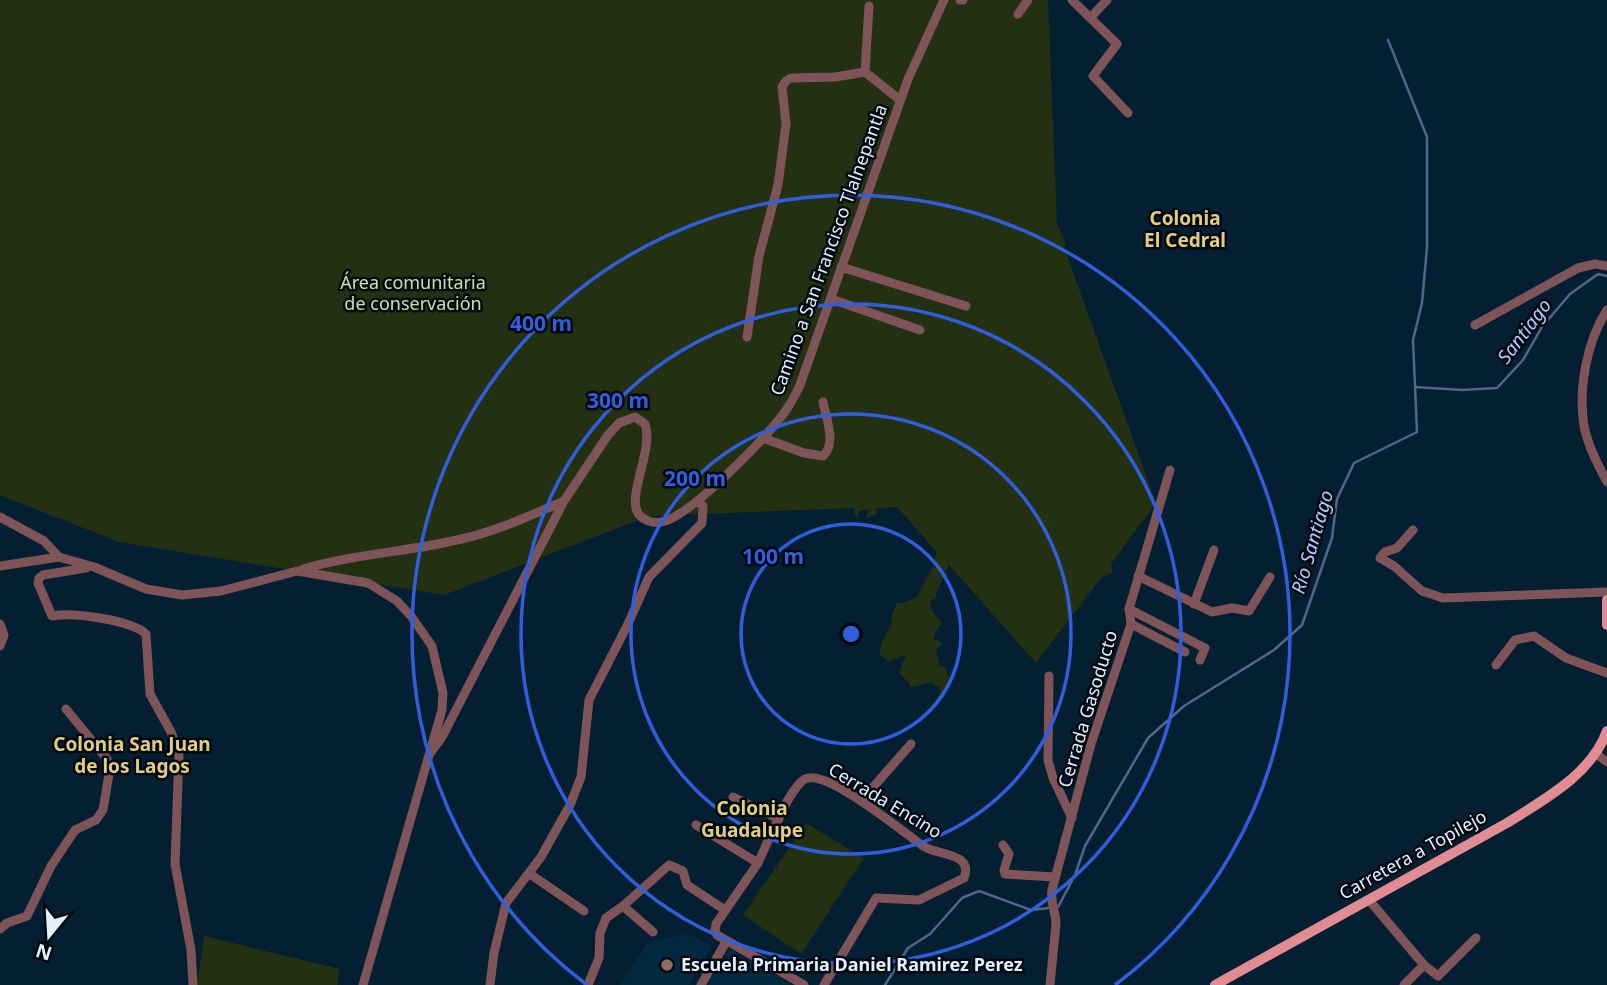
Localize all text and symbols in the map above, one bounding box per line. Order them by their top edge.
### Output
street label: Camino a San Francisco Tlalnepantla [764,101,892,399]
district label: Colonia El Cedral [1144,205,1226,253]
park label: Área comunitaria de conservación [340,270,486,315]
water label: Santiago [1491,293,1557,369]
text: 400 m [510,309,572,337]
text: 300 m [587,386,649,414]
text: 200 m [664,464,726,492]
water label: Río Santiago [1285,487,1339,597]
text: 100 m [742,542,804,570]
centre of rings [839,622,863,646]
street label: Cerrada Gasoducto [1052,627,1122,790]
district label: Colonia San Juan de los Lagos [53,731,211,779]
street label: Cerrada Encino [824,757,947,843]
district label: Colonia Guadalupe [701,795,803,843]
street label: Carretera a Topilejo [1334,804,1491,905]
north arrow [14,901,84,971]
text: N [32,937,55,967]
place label: Escuela Primaria Daniel Ramirez Perez [681,952,1023,976]
marker: Escuela Primaria Daniel Ramirez Perez [659,957,675,973]

